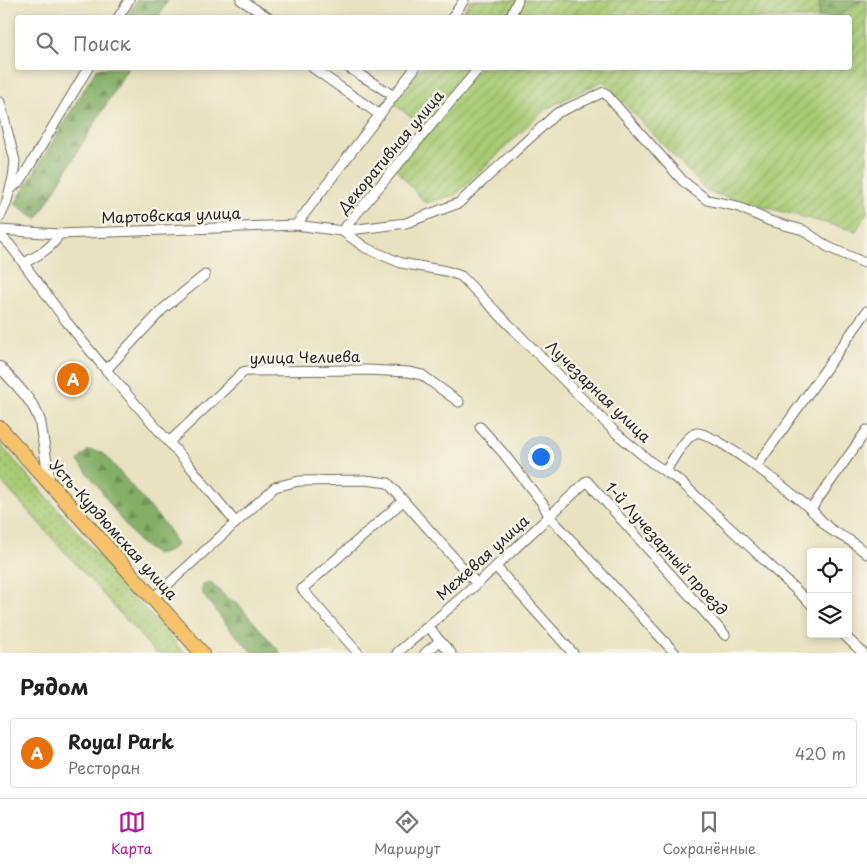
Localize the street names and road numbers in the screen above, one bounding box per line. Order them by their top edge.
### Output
street label: Декоративная улица [331,84,449,218]
street label: Мартовская улица [101,201,242,228]
street label: Лучезарная улица [541,335,657,448]
street label: улица Челиева [249,344,361,369]
street label: Усть-Курдюмская улица [45,454,184,605]
street label: 1-й Лучезарный проезд [601,476,734,620]
street label: Межевая улица [430,508,534,605]

